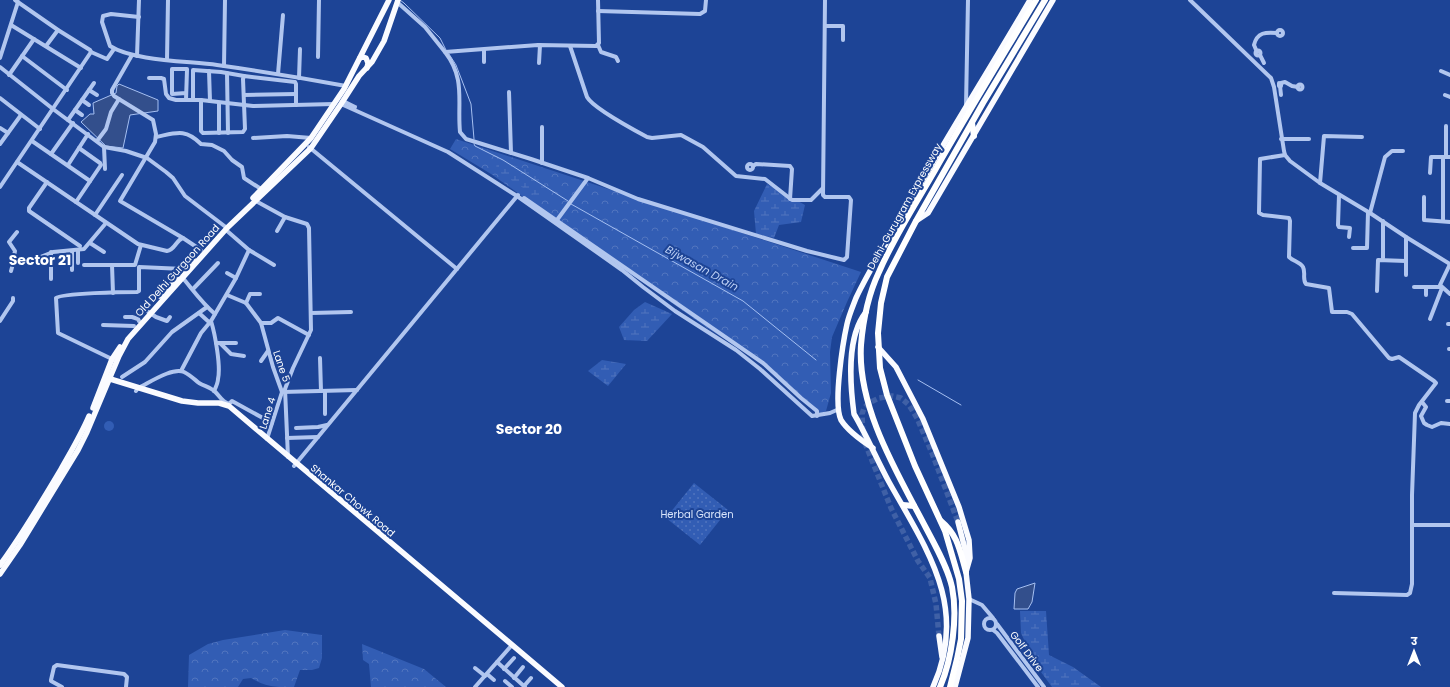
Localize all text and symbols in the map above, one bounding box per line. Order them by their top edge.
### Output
street label: Delhi-Gurugram Expressway [863,140,946,272]
street label: Old Delhi Gurgaon Road [132,221,223,320]
water label: Bijwasan Drain [663,241,741,295]
district label: Sector 21 [9,250,71,270]
street label: Lane 5 [269,348,294,384]
street label: Lane 4 [256,395,279,431]
district label: Sector 20 [496,419,562,439]
street label: Shankar Chowk Road [307,460,398,540]
park label: Herbal Garden [660,507,734,522]
street label: Golf Drive [1006,628,1047,675]
north arrow [1394,631,1434,671]
text: उ [1410,633,1418,649]

